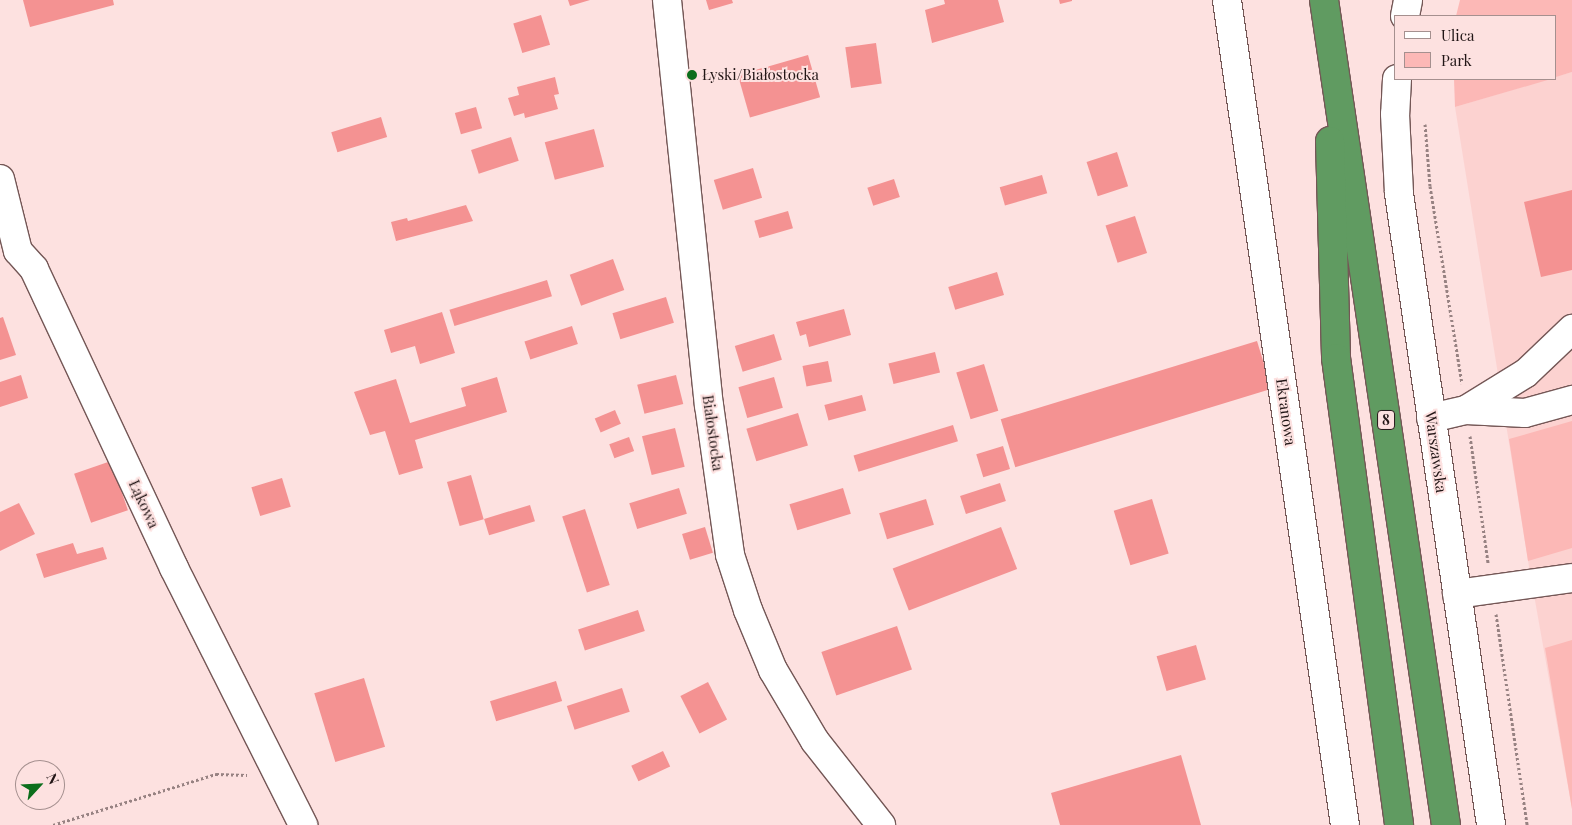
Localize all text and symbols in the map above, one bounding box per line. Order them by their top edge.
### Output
legend [1394,15,1557,80]
text: Ulica [1441,25,1474,45]
text: Park [1441,50,1472,70]
place label: Łyski/Białostocka [702,66,819,84]
marker: Łyski/Białostocka [686,69,698,81]
street label: Ekranowa [1272,377,1300,447]
street label: Białostocka [699,394,727,472]
road number: 8 [1376,408,1396,432]
street label: Warszawska [1421,410,1451,494]
street label: Łąkowa [125,477,163,531]
north arrow [15,760,65,810]
text: N [42,770,64,787]

